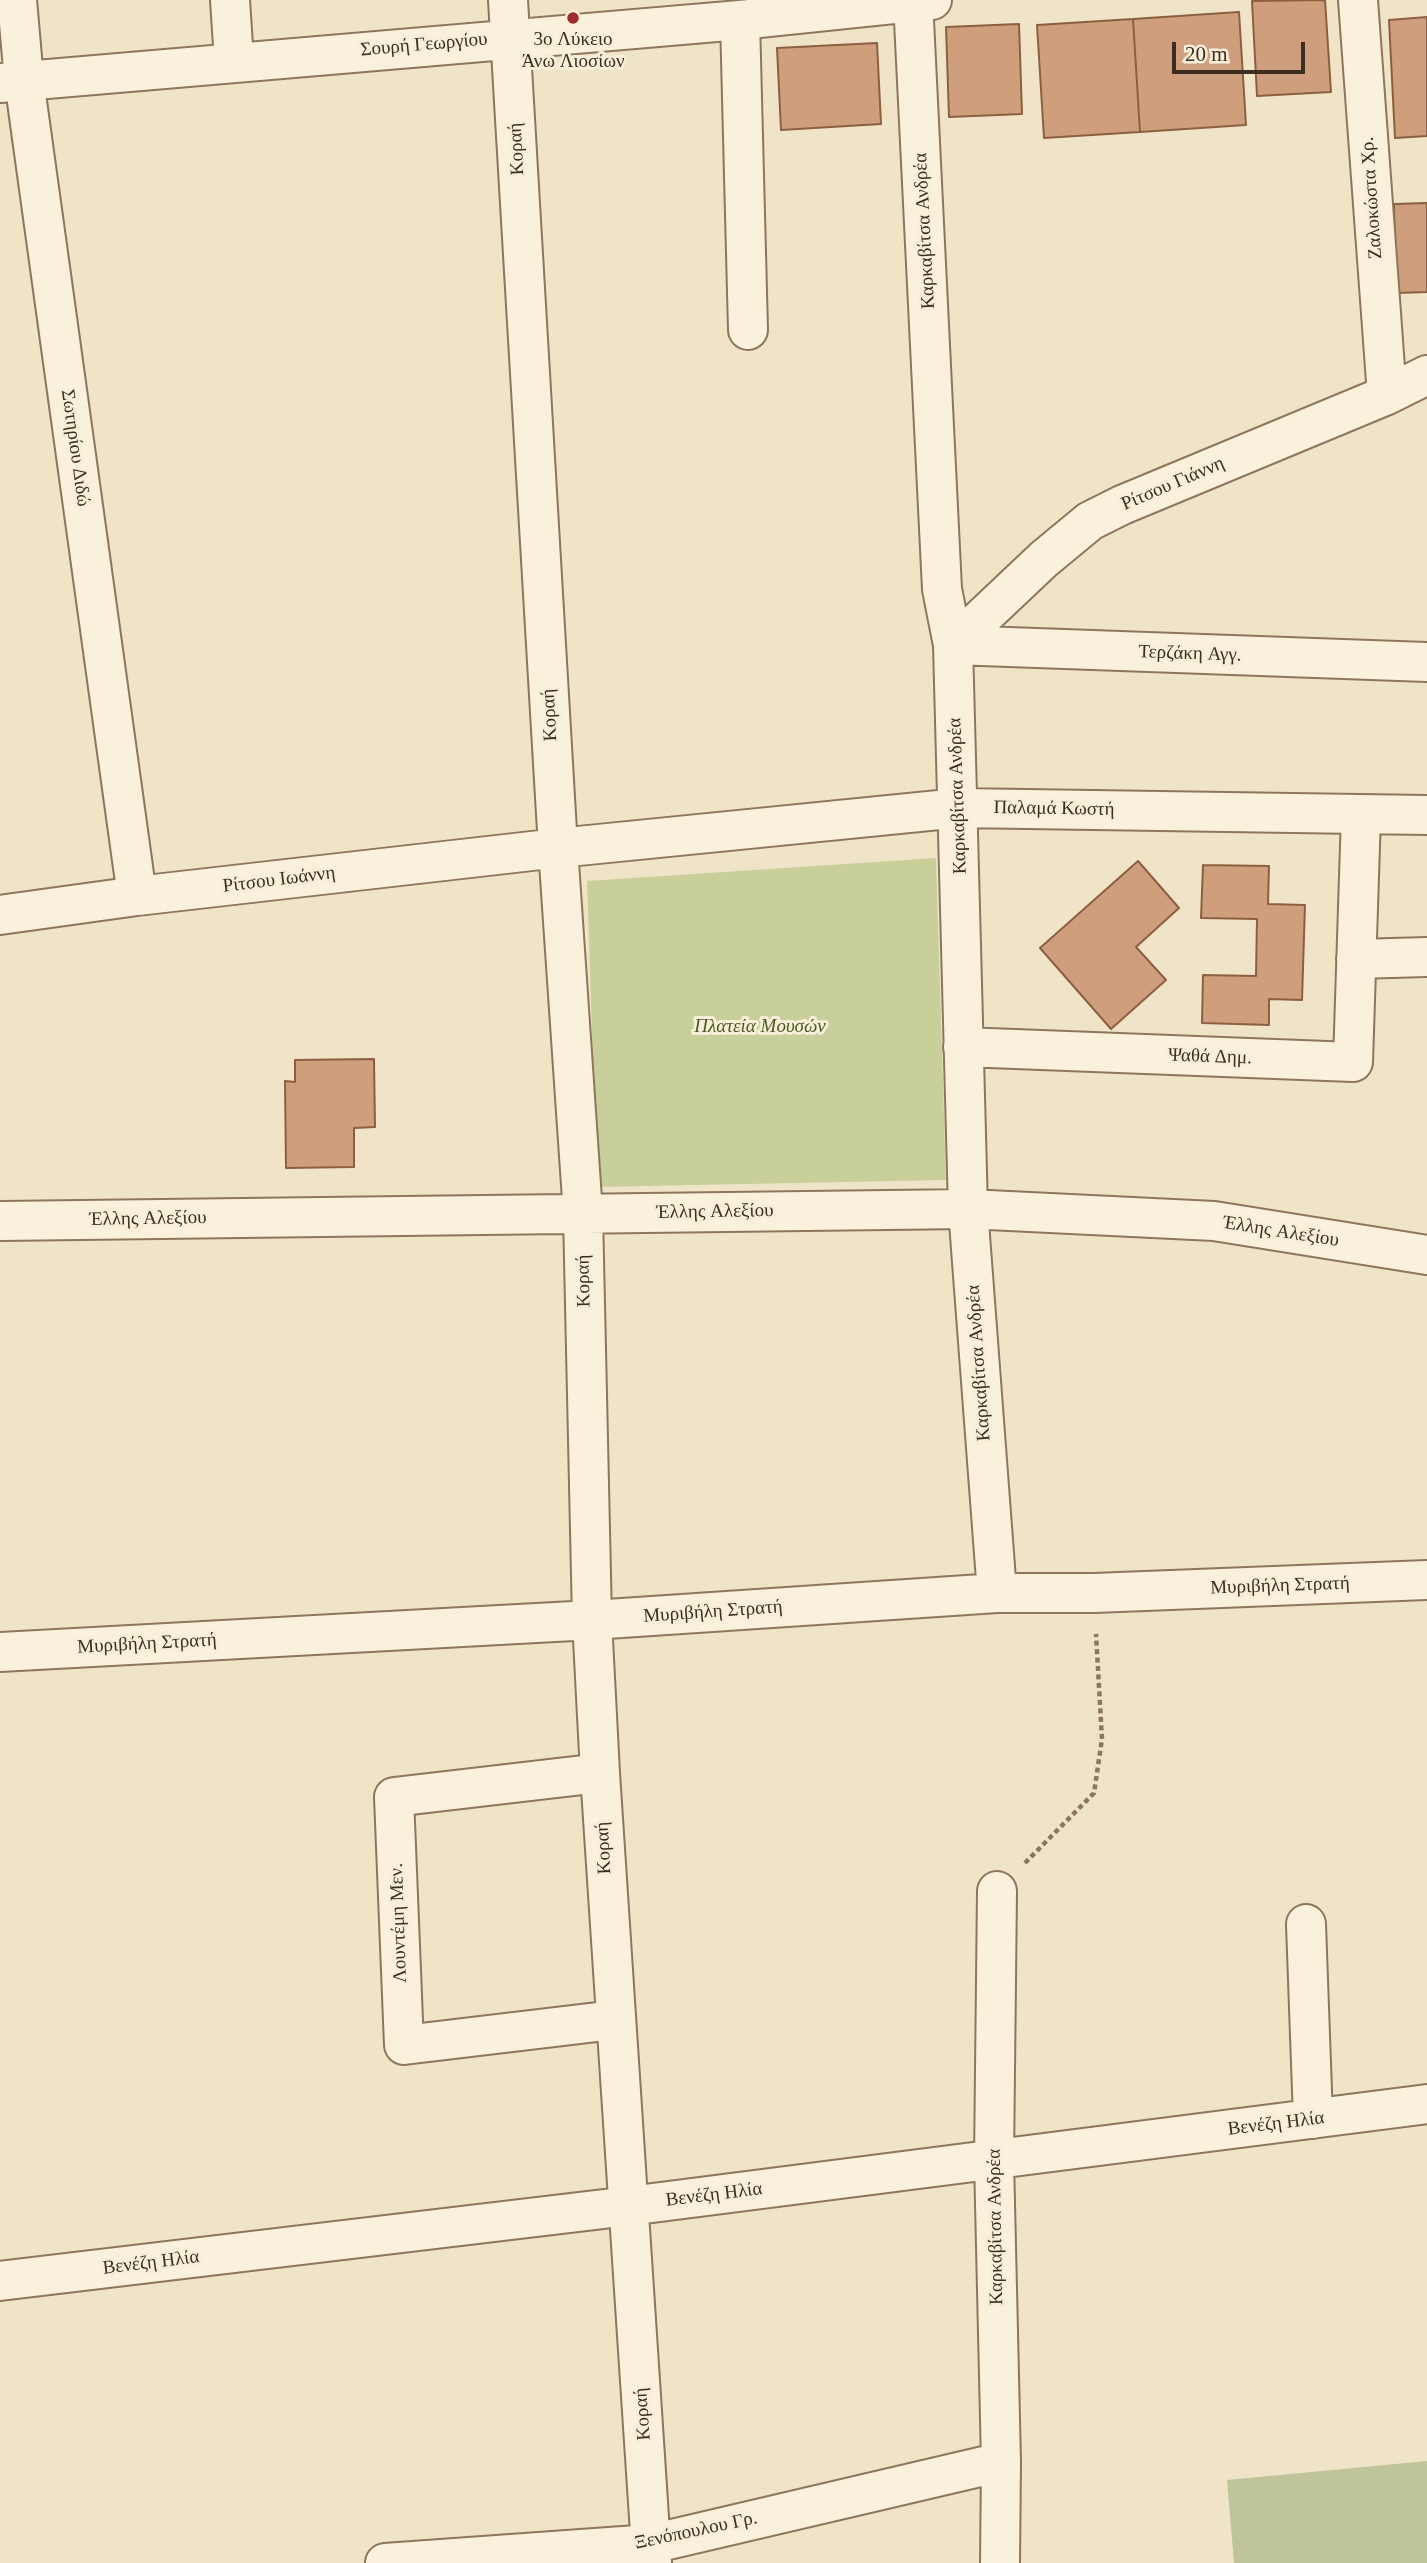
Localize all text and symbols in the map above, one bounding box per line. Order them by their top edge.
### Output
marker: 3ο Λύκειο Άνω Λιοσίων [565,10,581,26]
street label: Σουρή Γεωργίου [359,28,489,62]
scale bar [1175,28,1308,72]
place label: 3ο Λύκειο Άνω Λιοσίων [522,29,624,73]
text: 20 m [1185,42,1228,66]
street label: Κοραή [504,122,530,176]
street label: Ζαλοκώστα Χρ. [1356,136,1388,260]
street label: Καρκαβίτσα Ανδρέα [910,152,940,310]
street label: Σωτηρίου Διδώ [55,388,95,508]
street label: Ρίτσου Γιάννη [1118,452,1228,516]
street label: Τερζάκη Αγγ. [1138,641,1242,667]
street label: Κοραή [537,688,563,742]
street label: Καρκαβίτσα Ανδρέα [944,717,972,875]
street label: Παλαμά Κωστή [993,797,1115,821]
street label: Ρίτσου Ιωάννη [221,862,337,898]
park label: Πλατεία Μουσών [694,1016,826,1038]
street label: Ψαθά Δημ. [1168,1044,1252,1070]
street label: Έλλης Αλεξίου [656,1200,774,1224]
street label: Έλλης Αλεξίου [89,1207,207,1231]
street label: Έλλης Αλεξίου [1221,1212,1341,1252]
street label: Κοραή [572,1255,596,1307]
street label: Καρκαβίτσα Ανδρέα [962,1284,996,1442]
street label: Μυριβήλη Στρατή [1210,1572,1350,1600]
street label: Μυριβήλη Στρατή [643,1596,783,1628]
street label: Μυριβήλη Στρατή [77,1629,217,1659]
street label: Κοραή [591,1821,617,1875]
street label: Λουντέμη Μεν. [386,1863,412,1983]
street label: Βενέζη Ηλία [1226,2107,1326,2141]
street label: Καρκαβίτσα Ανδρέα [983,2149,1009,2305]
street label: Βενέζη Ηλία [664,2178,764,2212]
street label: Βενέζη Ηλία [101,2246,201,2280]
street label: Κοραή [630,2387,656,2441]
street label: Ξενόπουλου Γρ. [633,2507,759,2555]

